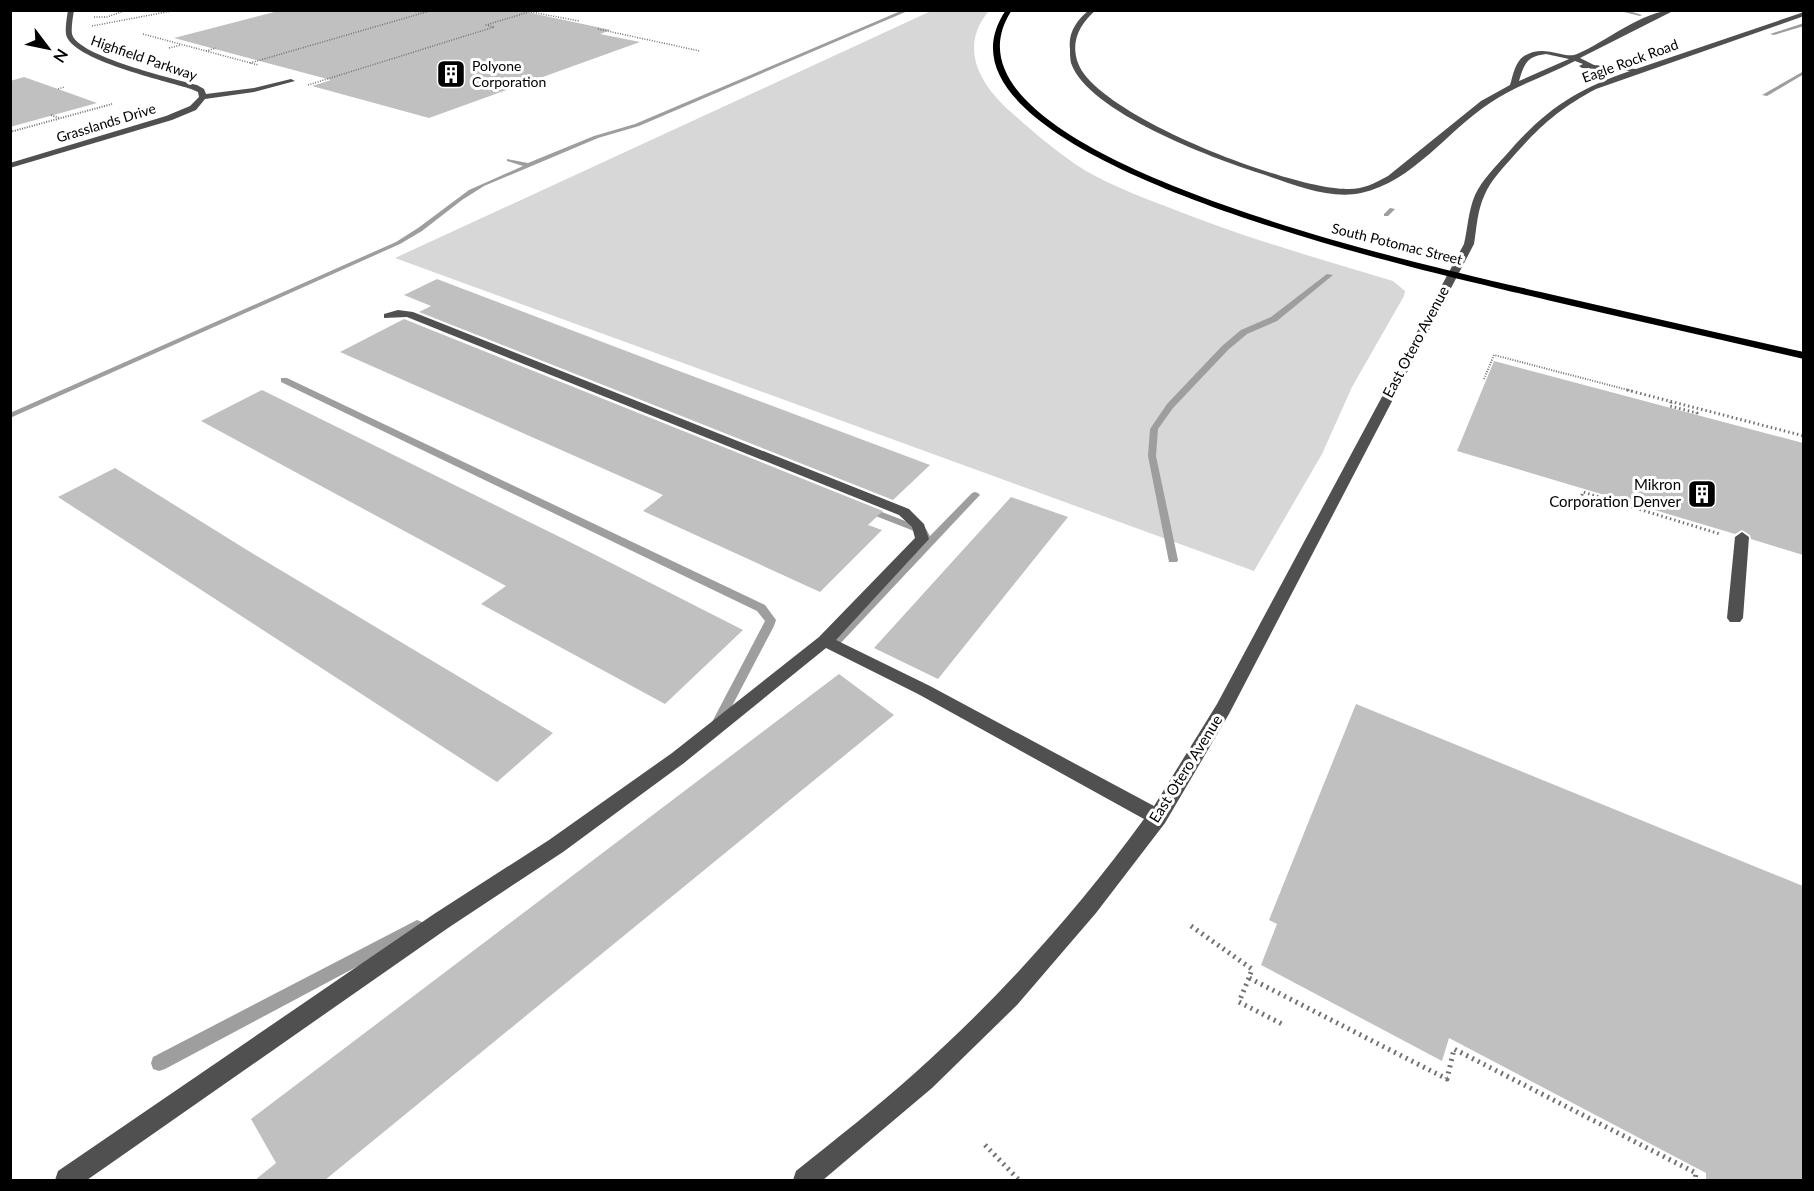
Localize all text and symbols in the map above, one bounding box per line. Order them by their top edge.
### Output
north arrow [18,18,78,78]
street label: Highfield Parkway [89,31,200,84]
street label: Eagle Rock Road [1579,35,1680,86]
text: N [50,46,72,66]
place label: Polyone Corporation [472,57,546,90]
building icon: Polyone Corporation [435,58,467,90]
street label: Grasslands Drive [54,99,158,146]
street label: South Potomac Street [1330,219,1464,268]
street label: East Otero Avenue [1378,283,1452,400]
place label: Mikron Corporation Denver [1549,475,1682,510]
building icon: Mikron Corporation Denver [1686,478,1718,510]
street label: East Otero Avenue [1145,711,1226,826]

